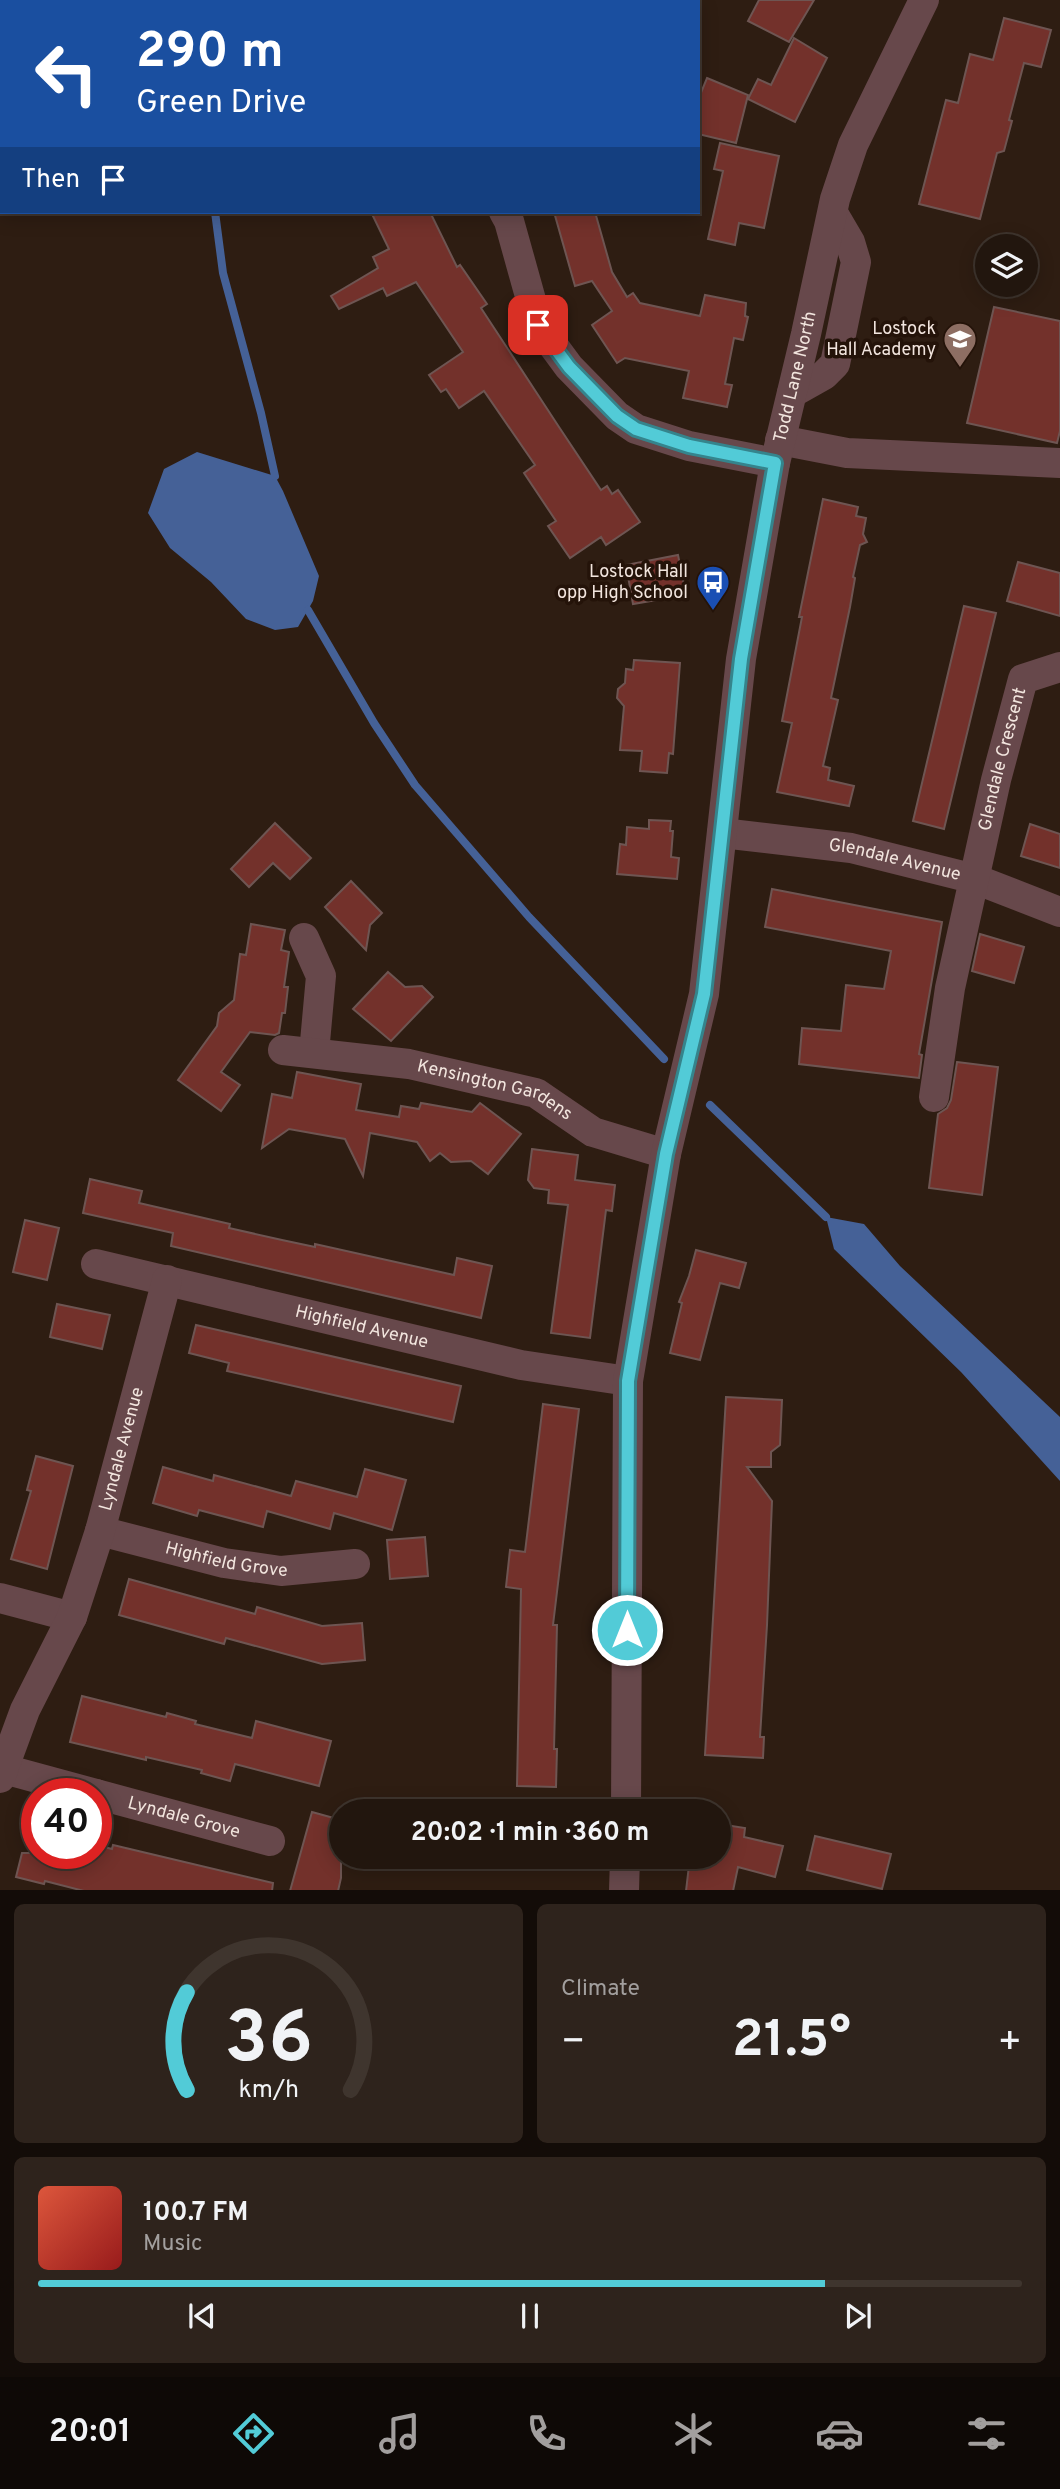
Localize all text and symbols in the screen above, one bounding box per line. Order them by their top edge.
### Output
text: 290 m [136,23,284,85]
icon: left [21,28,112,119]
text: Green Drive [136,84,306,124]
icon: arrive [94,161,132,199]
text: Then [21,164,80,197]
map controls [975,234,1038,297]
button: layers [975,234,1038,297]
pin [508,295,568,355]
icon: arrive [519,306,557,344]
street label: Todd Lane North [769,309,822,445]
place label: Lostock Hall Academy [826,318,936,362]
school or university icon: Lostock Hall Academy [941,320,979,369]
place label: Lostock Hall opp High School [557,561,688,605]
bus stop icon: Lostock Hall opp High School [694,563,732,612]
street label: Glendale Crescent [974,685,1032,833]
street label: Glendale Avenue [827,834,963,886]
street label: Kensington Gardens [415,1055,577,1126]
street label: Highfield Avenue [293,1300,431,1354]
street label: Lyndale Avenue [94,1385,149,1513]
street label: Highfield Grove [163,1537,289,1583]
position arrow [590,1593,664,1667]
speed limit sign: 40 [21,1778,112,1869]
street label: Lyndale Grove [125,1792,243,1844]
text: 20:02 · 1 min · 360 m [411,1817,649,1850]
text: Climate [561,1975,640,2004]
text: 36 [224,1996,313,2088]
text: 21.5° [732,2009,851,2075]
text: − [561,2019,586,2068]
text: + [997,2019,1022,2068]
text: km/h [238,2074,299,2106]
text: 100.7 FM [143,2197,248,2230]
text: Music [143,2230,203,2259]
icon: previous [183,2297,221,2335]
icon: pause [511,2297,549,2335]
icon: next [839,2297,877,2335]
icon: directions [229,2409,278,2458]
icon: music [375,2409,424,2458]
icon: phone [522,2409,571,2458]
icon: climate [669,2409,718,2458]
icon: car [815,2409,864,2458]
icon: filters [962,2409,1011,2458]
text: 20:01 [49,2413,131,2453]

